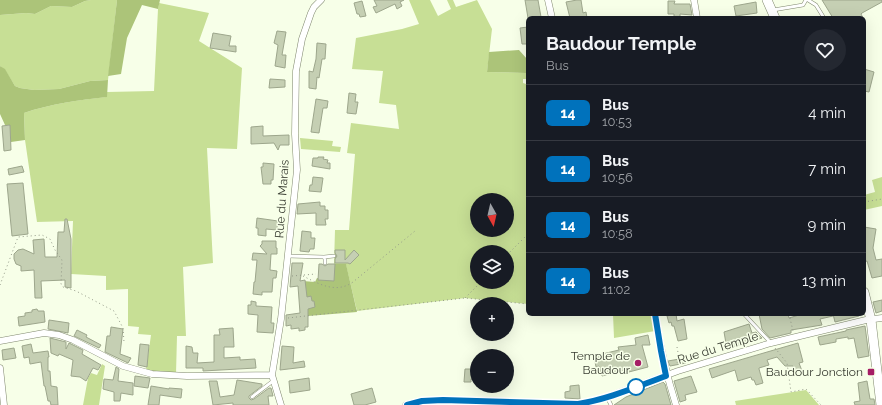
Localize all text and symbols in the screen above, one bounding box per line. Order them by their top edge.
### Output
button: heart [804,29,846,71]
text: Baudour Temple [546,32,696,54]
text: Bus [546,58,569,73]
text: Bus [602,96,629,114]
text: 4 min [808,104,846,122]
text: 14 [561,105,575,121]
text: 10:53 [602,114,632,129]
text: Bus [602,152,629,170]
street label: Rue du Marais [272,159,292,239]
text: 7 min [808,160,846,178]
text: 14 [561,161,575,177]
text: 10:56 [602,170,633,185]
north arrow [470,193,514,237]
map controls [470,193,514,393]
text: Bus [602,208,629,226]
text: 9 min [808,216,846,234]
text: 14 [561,217,575,233]
text: 10:58 [602,226,633,241]
button: layers [470,245,514,289]
text: Bus [602,264,629,282]
text: 13 min [802,272,846,290]
text: 14 [561,273,575,289]
text: 11:02 [602,282,630,297]
button: + [470,297,514,341]
street label: Rue du Temple [676,329,760,367]
button: − [470,349,514,393]
place label: Temple de Baudour [571,349,631,377]
marker: Temple de Baudour [633,358,643,368]
place label: Baudour Jonction [766,365,863,379]
marker: Baudour Jonction [866,367,876,377]
unlabelled marker [627,378,645,396]

